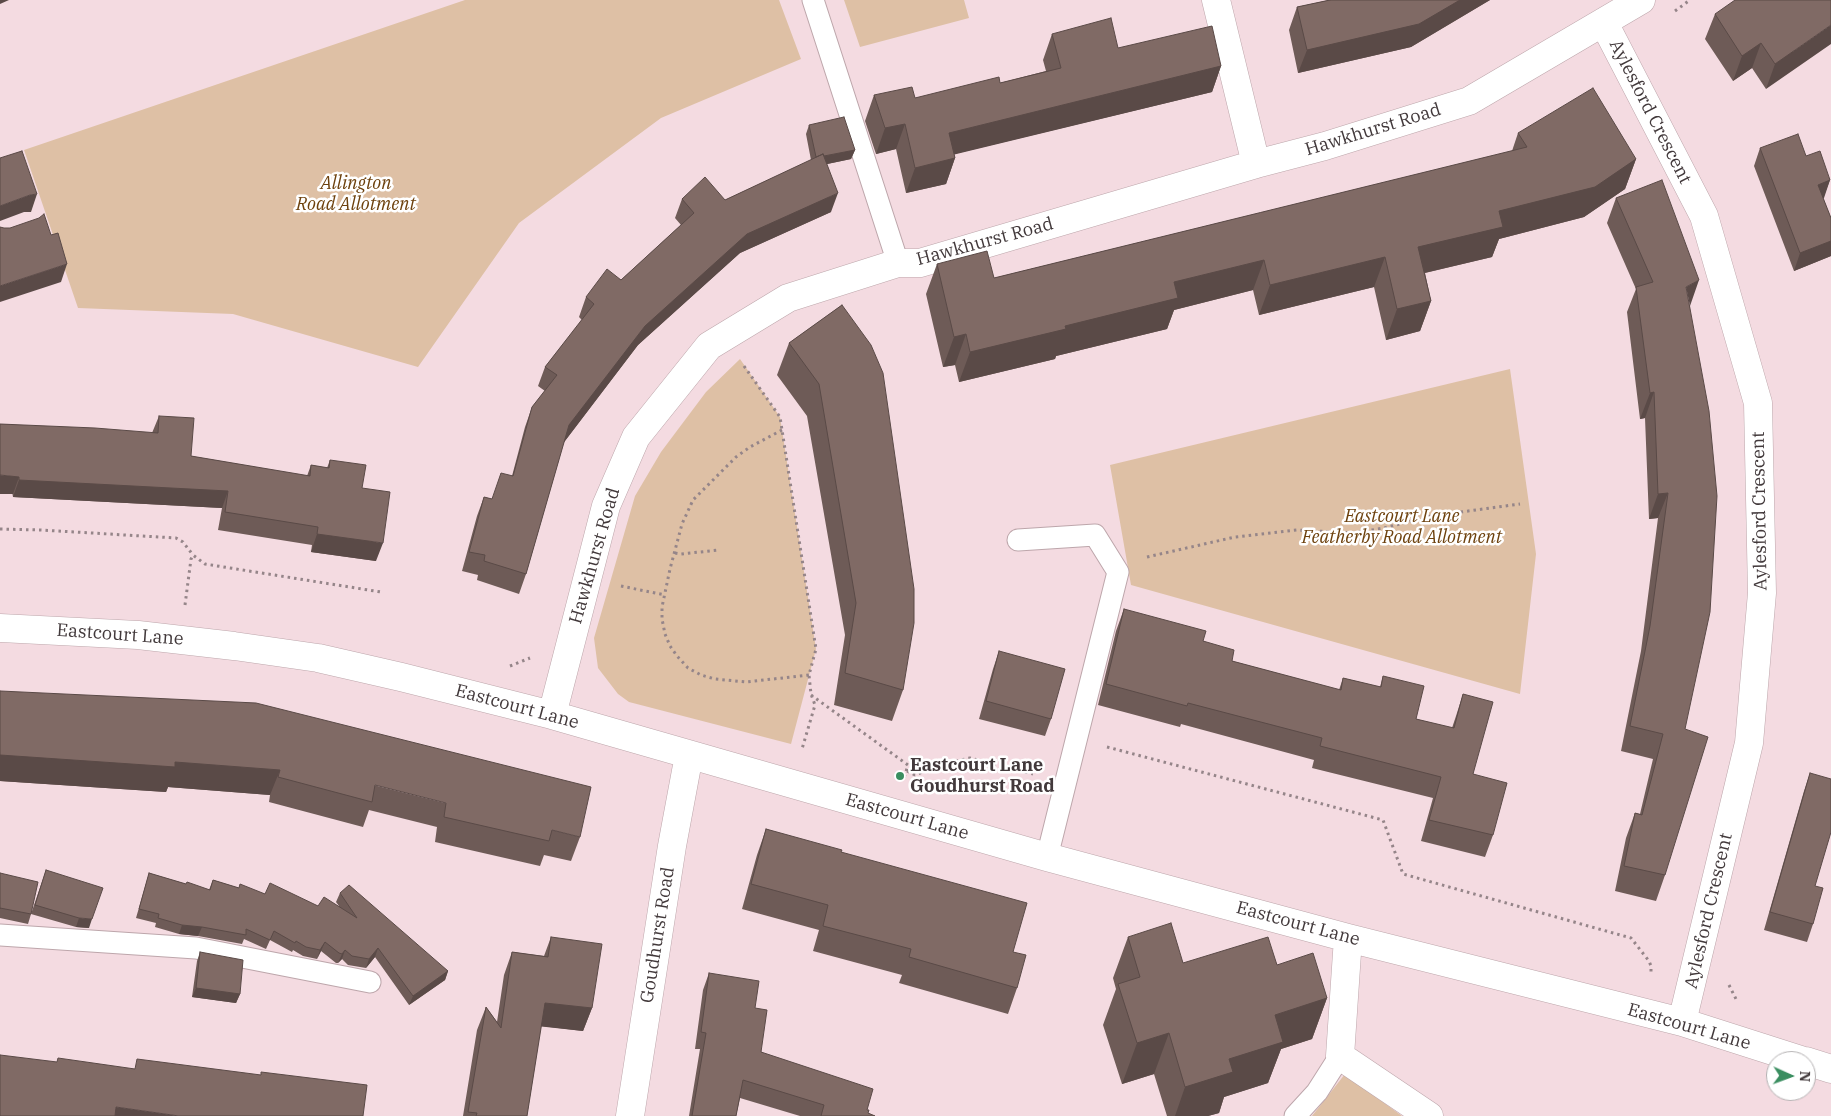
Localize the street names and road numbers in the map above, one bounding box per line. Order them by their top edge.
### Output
street label: Aylesford Crescent [1604,36,1696,188]
street label: Hawkhurst Road [1303,99,1443,161]
street label: Hawkhurst Road [914,213,1056,271]
street label: Aylesford Crescent [1748,431,1772,591]
street label: Hawkhurst Road [565,485,625,627]
street label: Eastcourt Lane [56,620,184,650]
street label: Eastcourt Lane [453,680,581,734]
street label: Eastcourt Lane [843,789,971,845]
street label: Aylesford Crescent [1681,831,1737,991]
street label: Goudhurst Road [637,865,679,1005]
street label: Eastcourt Lane [1234,897,1362,951]
street label: Eastcourt Lane [1625,999,1753,1055]

